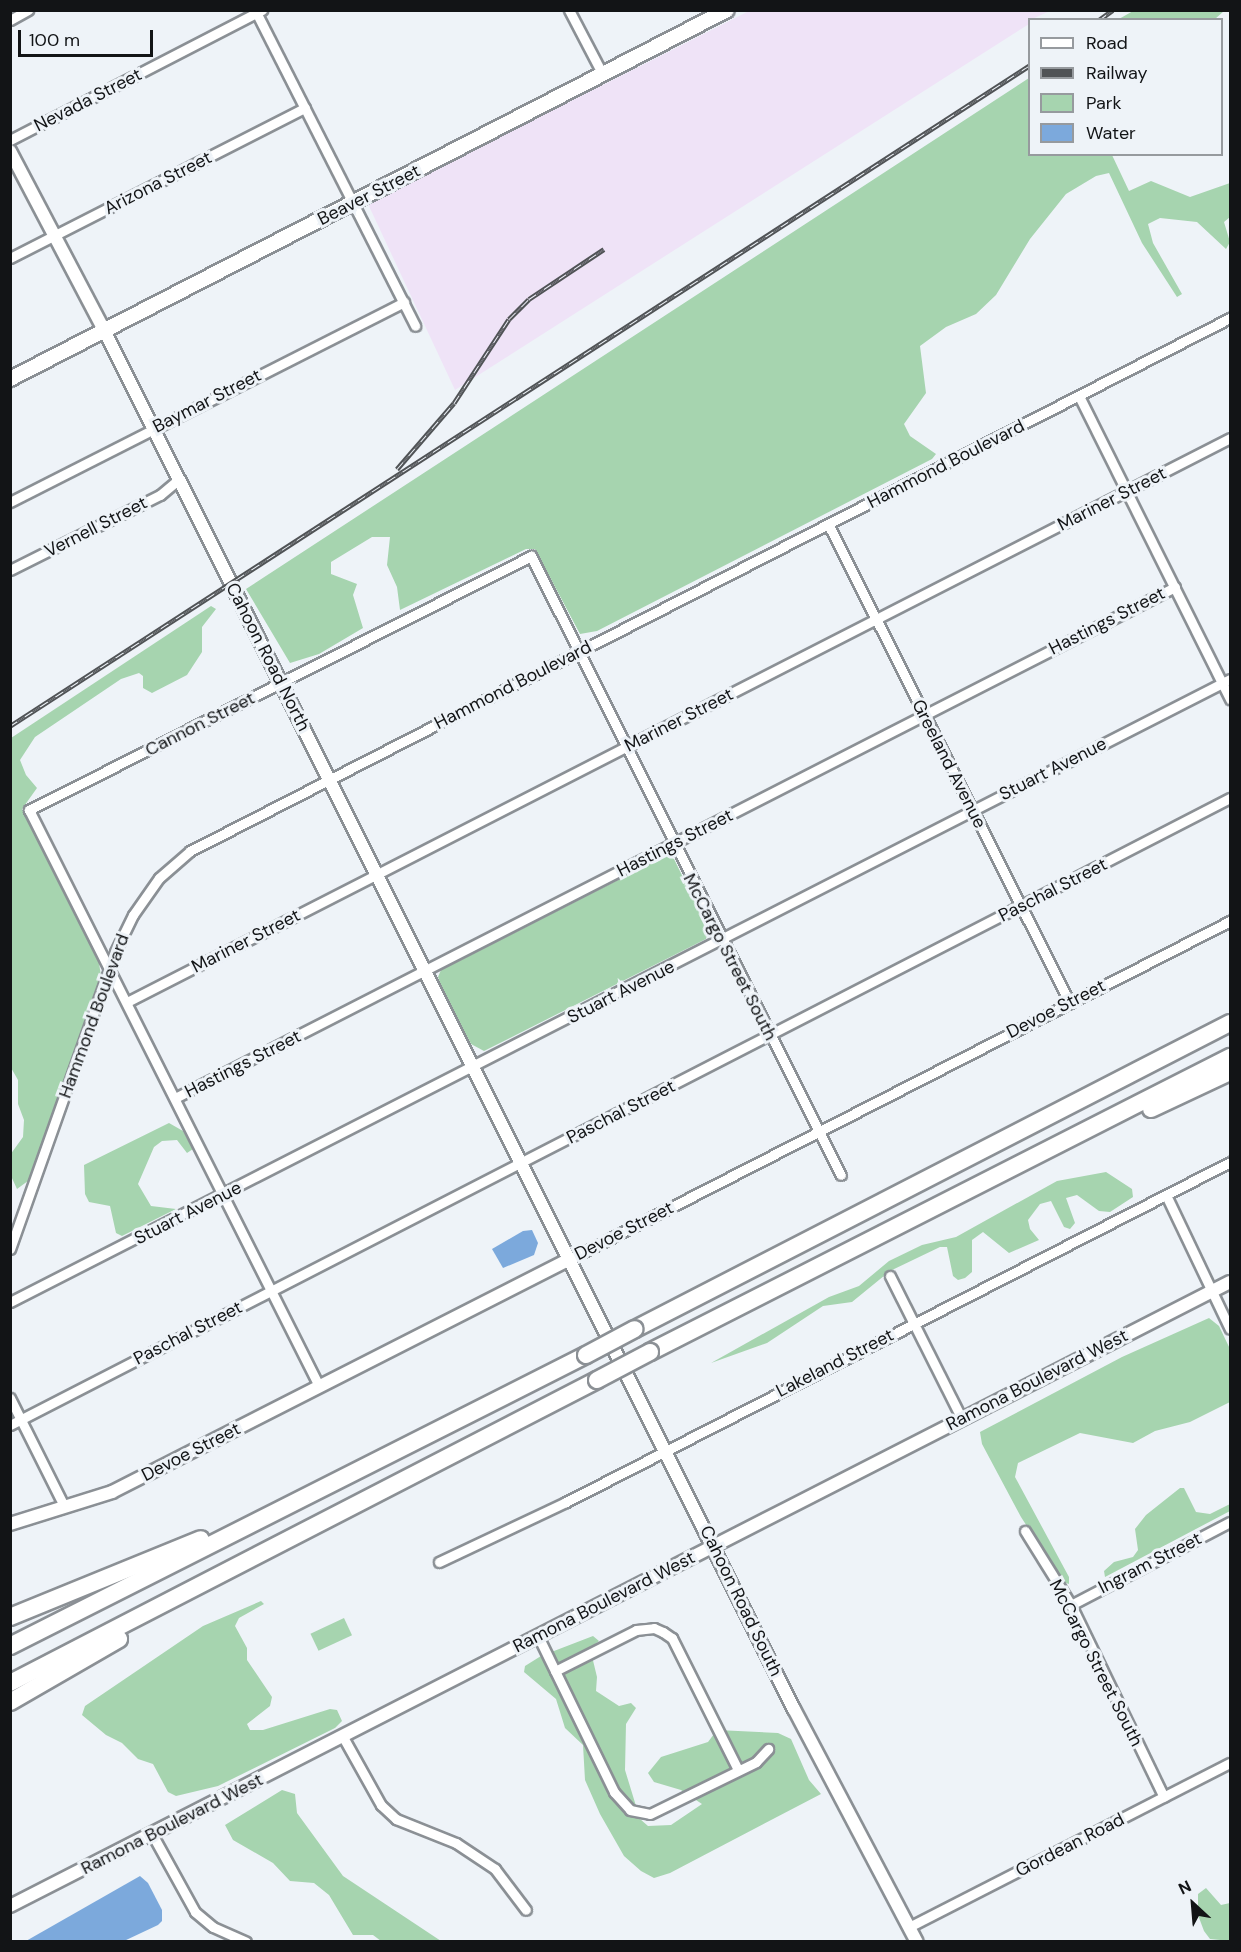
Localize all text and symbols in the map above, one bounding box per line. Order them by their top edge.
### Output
scale bar [21,18,156,56]
legend [1028,18,1223,156]
text: 100 m [29,28,80,52]
text: Road [1086,31,1128,55]
text: Railway [1086,61,1148,85]
street label: Nevada Street [31,64,145,136]
text: Park [1086,91,1122,115]
text: Water [1086,121,1136,145]
street label: Arizona Street [101,147,215,219]
street label: Beaver Street [314,160,424,230]
street label: Baymar Street [149,364,265,438]
street label: Hammond Boulevard [864,415,1028,513]
street label: Mariner Street [1054,462,1170,536]
street label: Vernell Street [41,492,151,562]
street label: Cahoon Road North [221,579,315,735]
street label: Hastings Street [1045,582,1169,660]
street label: Hammond Boulevard [431,636,595,734]
street label: Mariner Street [621,683,737,757]
street label: Cannon Street [142,687,258,761]
street label: Greeland Avenue [907,696,991,832]
street label: Stuart Avenue [996,733,1110,805]
street label: Hastings Street [613,804,737,882]
street label: Paschal Street [995,853,1111,927]
street label: McCargo Street South [679,870,781,1044]
street label: Mariner Street [188,904,304,978]
street label: Hammond Boulevard [54,931,134,1101]
street label: Stuart Avenue [564,956,678,1028]
street label: Devoe Street [1003,975,1109,1043]
street label: Hastings Street [181,1025,305,1103]
street label: Paschal Street [563,1075,679,1149]
street label: Stuart Avenue [131,1177,245,1249]
street label: Devoe Street [571,1197,677,1265]
street label: Paschal Street [130,1296,246,1370]
street label: Lakeland Street [773,1324,897,1402]
street label: Ramona Boulevard West [942,1325,1132,1435]
street label: Devoe Street [138,1418,244,1486]
street label: Cahoon Road South [695,1522,787,1680]
street label: Ingram Street [1095,1528,1205,1598]
street label: Ramona Boulevard West [509,1547,699,1657]
street label: McCargo Street South [1045,1576,1147,1750]
street label: Ramona Boulevard West [77,1769,267,1879]
street label: Gordean Road [1012,1808,1128,1882]
north arrow [1163,1874,1223,1934]
text: N [1175,1875,1195,1899]

